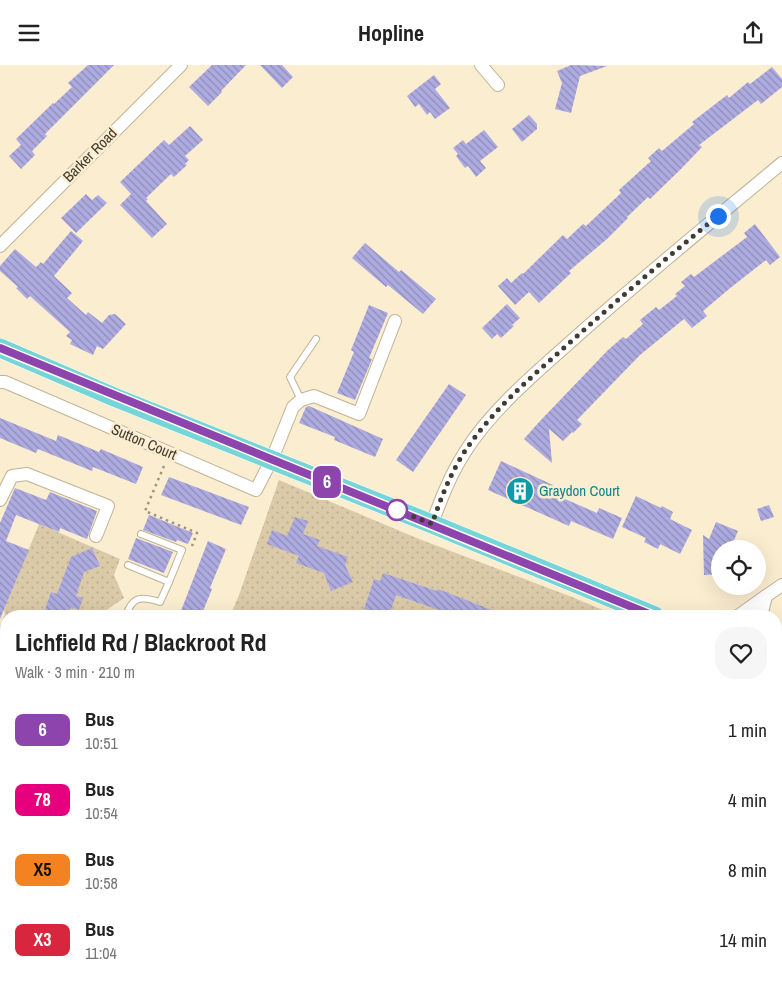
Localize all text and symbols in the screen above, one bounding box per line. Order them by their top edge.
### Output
text: Hopline [358,18,424,48]
icon: menu [15,19,43,47]
icon: share [739,19,767,47]
street label: Barker Road [58,123,121,186]
your location [706,204,731,229]
street label: Sutton Court [108,418,181,465]
line badge: 6 [311,466,343,498]
text: 6 [323,469,331,494]
building icon: Graydon Court [505,476,535,506]
place label: Graydon Court [539,480,620,501]
unlabelled marker [386,499,408,521]
map controls [711,540,766,595]
button: locate [711,540,766,595]
text: Lichfield Rd / Blackroot Rd [15,626,267,658]
button: heart [715,627,767,679]
text: Walk · 3 min · 210 m [15,661,135,683]
text: Bus [85,706,114,732]
text: 6 [38,717,47,742]
text: 1 min [728,717,767,743]
text: 10:51 [85,732,118,754]
text: Bus [85,776,114,802]
text: 78 [34,787,51,812]
text: 4 min [728,787,767,813]
text: 10:54 [85,802,118,824]
text: Bus [85,846,114,872]
text: X5 [33,857,52,882]
text: 8 min [728,857,767,883]
text: 10:58 [85,872,118,894]
text: Bus [85,916,114,942]
text: X3 [33,927,52,952]
text: 14 min [719,927,767,953]
text: 11:04 [85,942,117,964]

